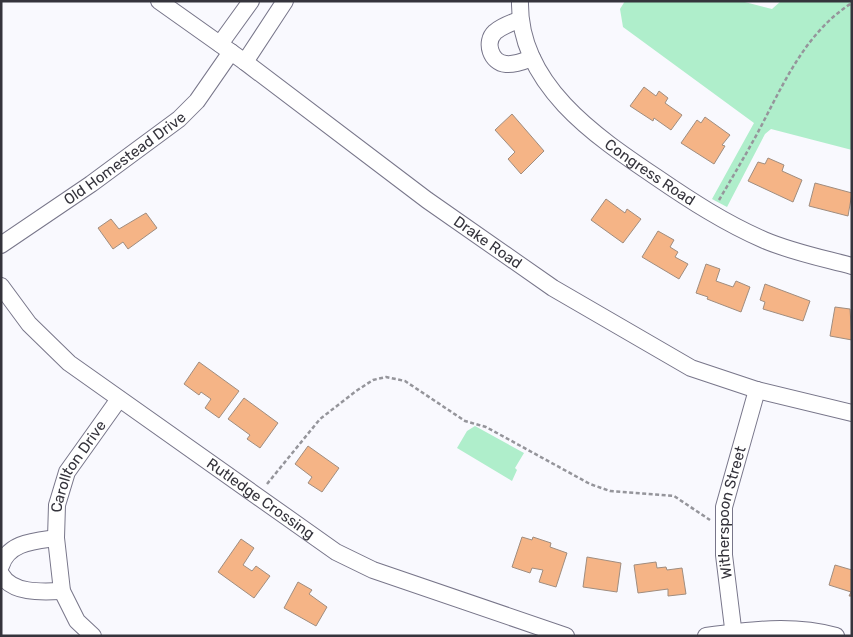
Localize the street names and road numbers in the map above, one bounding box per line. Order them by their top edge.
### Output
street label: Old Homestead Drive [60,108,190,209]
street label: Congress Road [601,135,698,209]
street label: Drake Road [450,212,525,273]
street label: Carollton Drive [48,417,110,513]
street label: Witherspoon Street [715,444,750,580]
street label: Rutledge Crossing [203,454,318,543]

